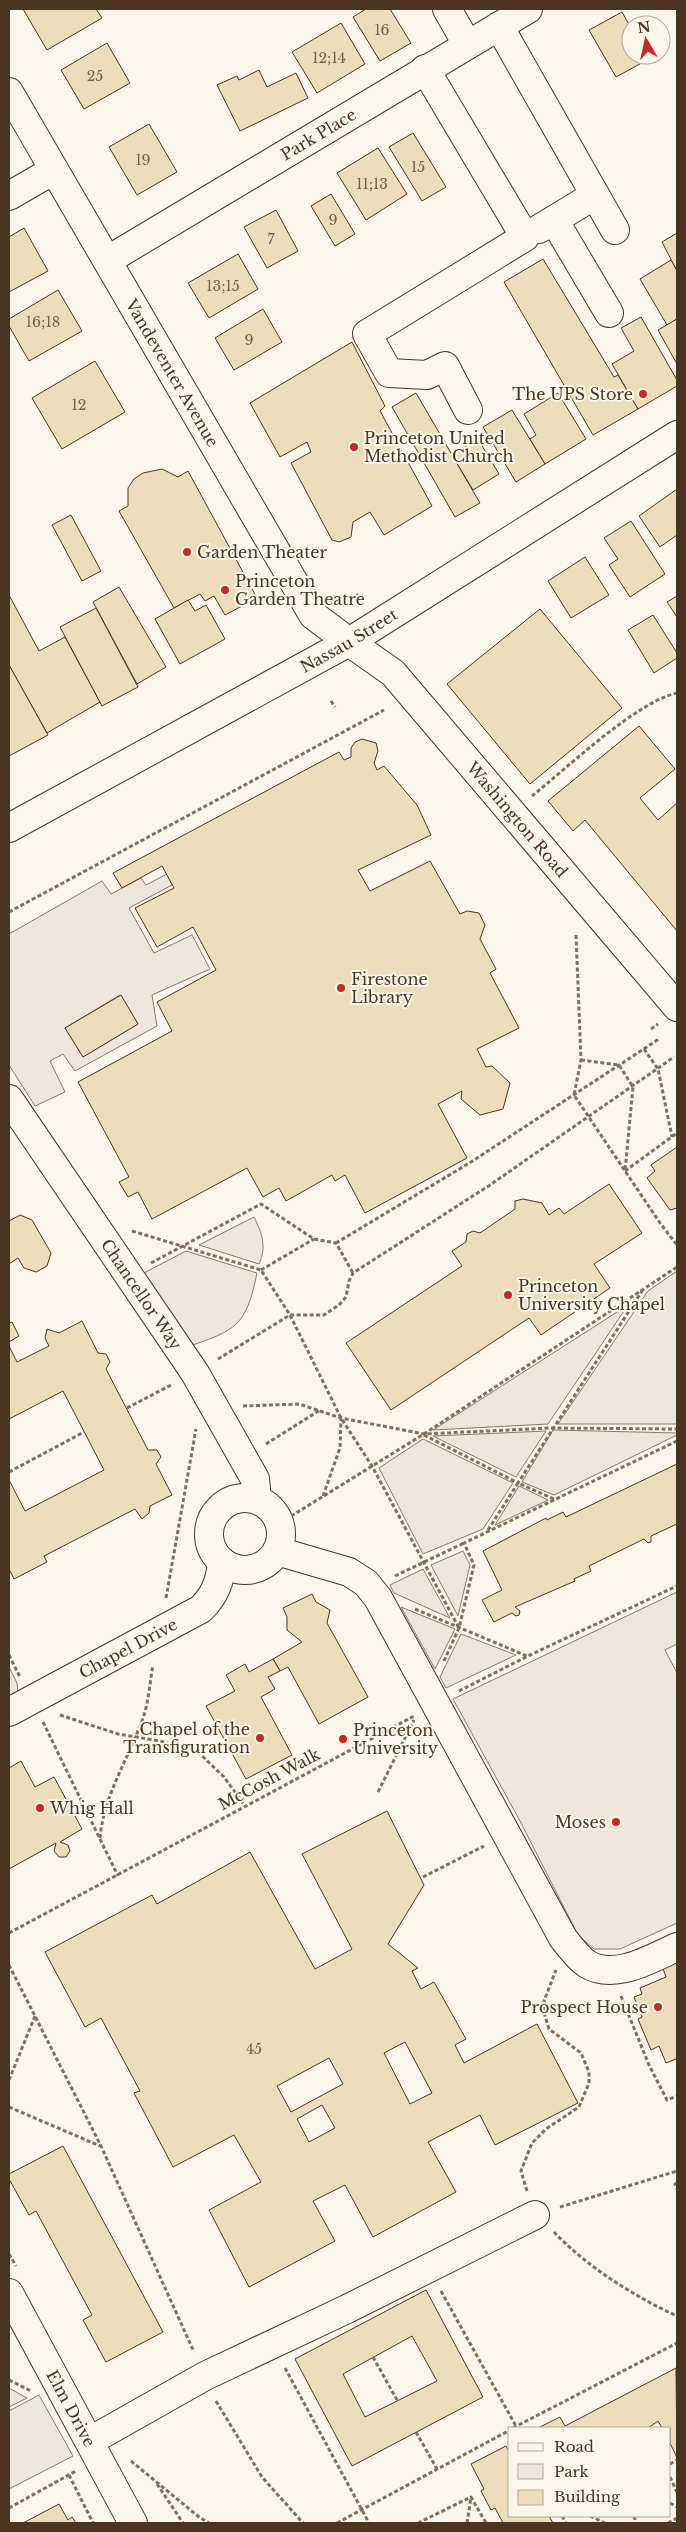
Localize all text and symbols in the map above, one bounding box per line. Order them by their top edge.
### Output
north arrow [621,15,671,65]
text: N [636,17,652,37]
house number: 16 [374,21,390,39]
house number: 12;14 [312,49,346,67]
house number: 25 [87,67,103,85]
street label: Park Place [277,104,360,165]
house number: 19 [135,151,151,169]
house number: 15 [411,158,425,176]
house number: 11;13 [356,175,388,193]
house number: 9 [328,211,338,229]
house number: 7 [267,230,275,248]
house number: 13;15 [206,277,240,295]
street label: Vandeventer Avenue [121,295,223,451]
house number: 16;18 [26,313,60,331]
house number: 9 [244,331,254,349]
place label: The UPS Store [512,384,633,404]
marker: The UPS Store [637,388,649,400]
house number: 12 [72,396,86,414]
place label: Princeton United Methodist Church [364,428,514,466]
marker: Princeton United Methodist Church [348,441,360,453]
place label: Garden Theater [197,542,327,562]
marker: Garden Theater [181,546,193,558]
place label: Princeton Garden Theatre [235,571,365,609]
marker: Princeton Garden Theatre [219,584,231,596]
street label: Nassau Street [297,604,401,677]
street label: Washington Road [462,757,572,881]
place label: Firestone Library [351,969,428,1007]
marker: Firestone Library [335,982,347,994]
street label: Chancellor Way [97,1235,187,1354]
place label: Princeton University Chapel [518,1276,665,1314]
marker: Princeton University Chapel [502,1289,514,1301]
street label: Chapel Drive [75,1614,180,1683]
place label: Chapel of the Transfiguration [123,1719,250,1757]
place label: Princeton University [353,1720,439,1758]
marker: Chapel of the Transfiguration [254,1732,266,1744]
marker: Princeton University [337,1733,349,1745]
street label: McCosh Walk [215,1744,323,1814]
place label: Whig Hall [49,1798,134,1818]
marker: Whig Hall [34,1802,46,1814]
place label: Moses [555,1812,606,1832]
marker: Moses [610,1816,622,1828]
place label: Prospect House [521,1997,648,2017]
marker: Prospect House [652,2001,664,2013]
house number: 45 [246,2040,262,2058]
street label: Elm Drive [42,2366,100,2450]
legend [508,2427,671,2517]
text: Road [554,2437,594,2456]
text: Park [554,2462,590,2481]
text: Building [554,2487,621,2506]

